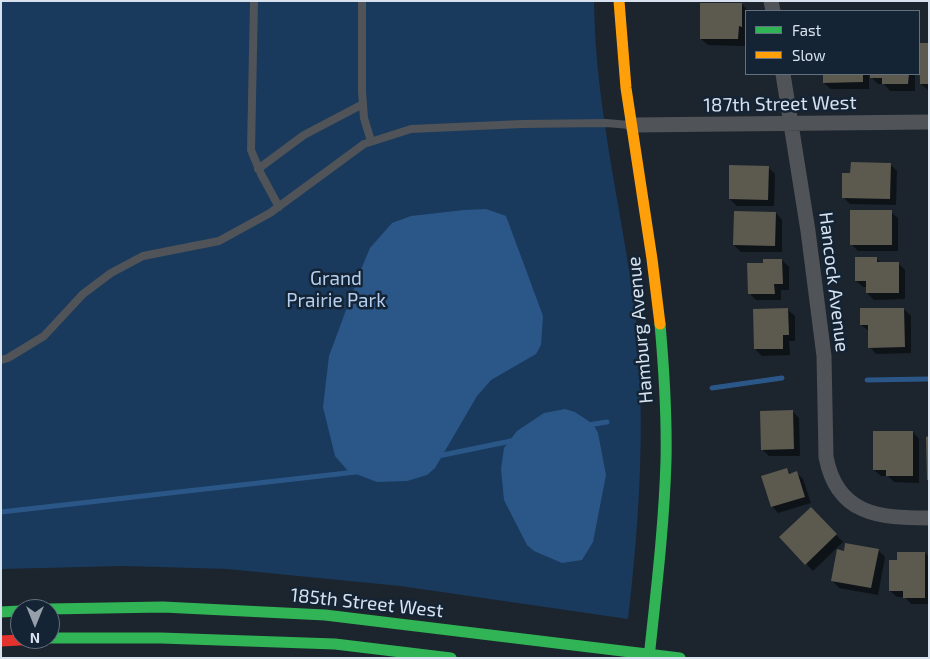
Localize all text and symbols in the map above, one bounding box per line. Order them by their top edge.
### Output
legend [745,10,920,75]
text: Fast [792,21,821,39]
text: Slow [792,46,826,64]
street label: 187th Street West [703,91,857,117]
street label: Hancock Avenue [814,211,854,353]
street label: Hamburg Avenue [622,256,658,404]
park label: Grand Prairie Park [286,268,386,312]
street label: 185th Street West [289,584,445,622]
north arrow [10,599,60,649]
text: N [30,630,40,647]

